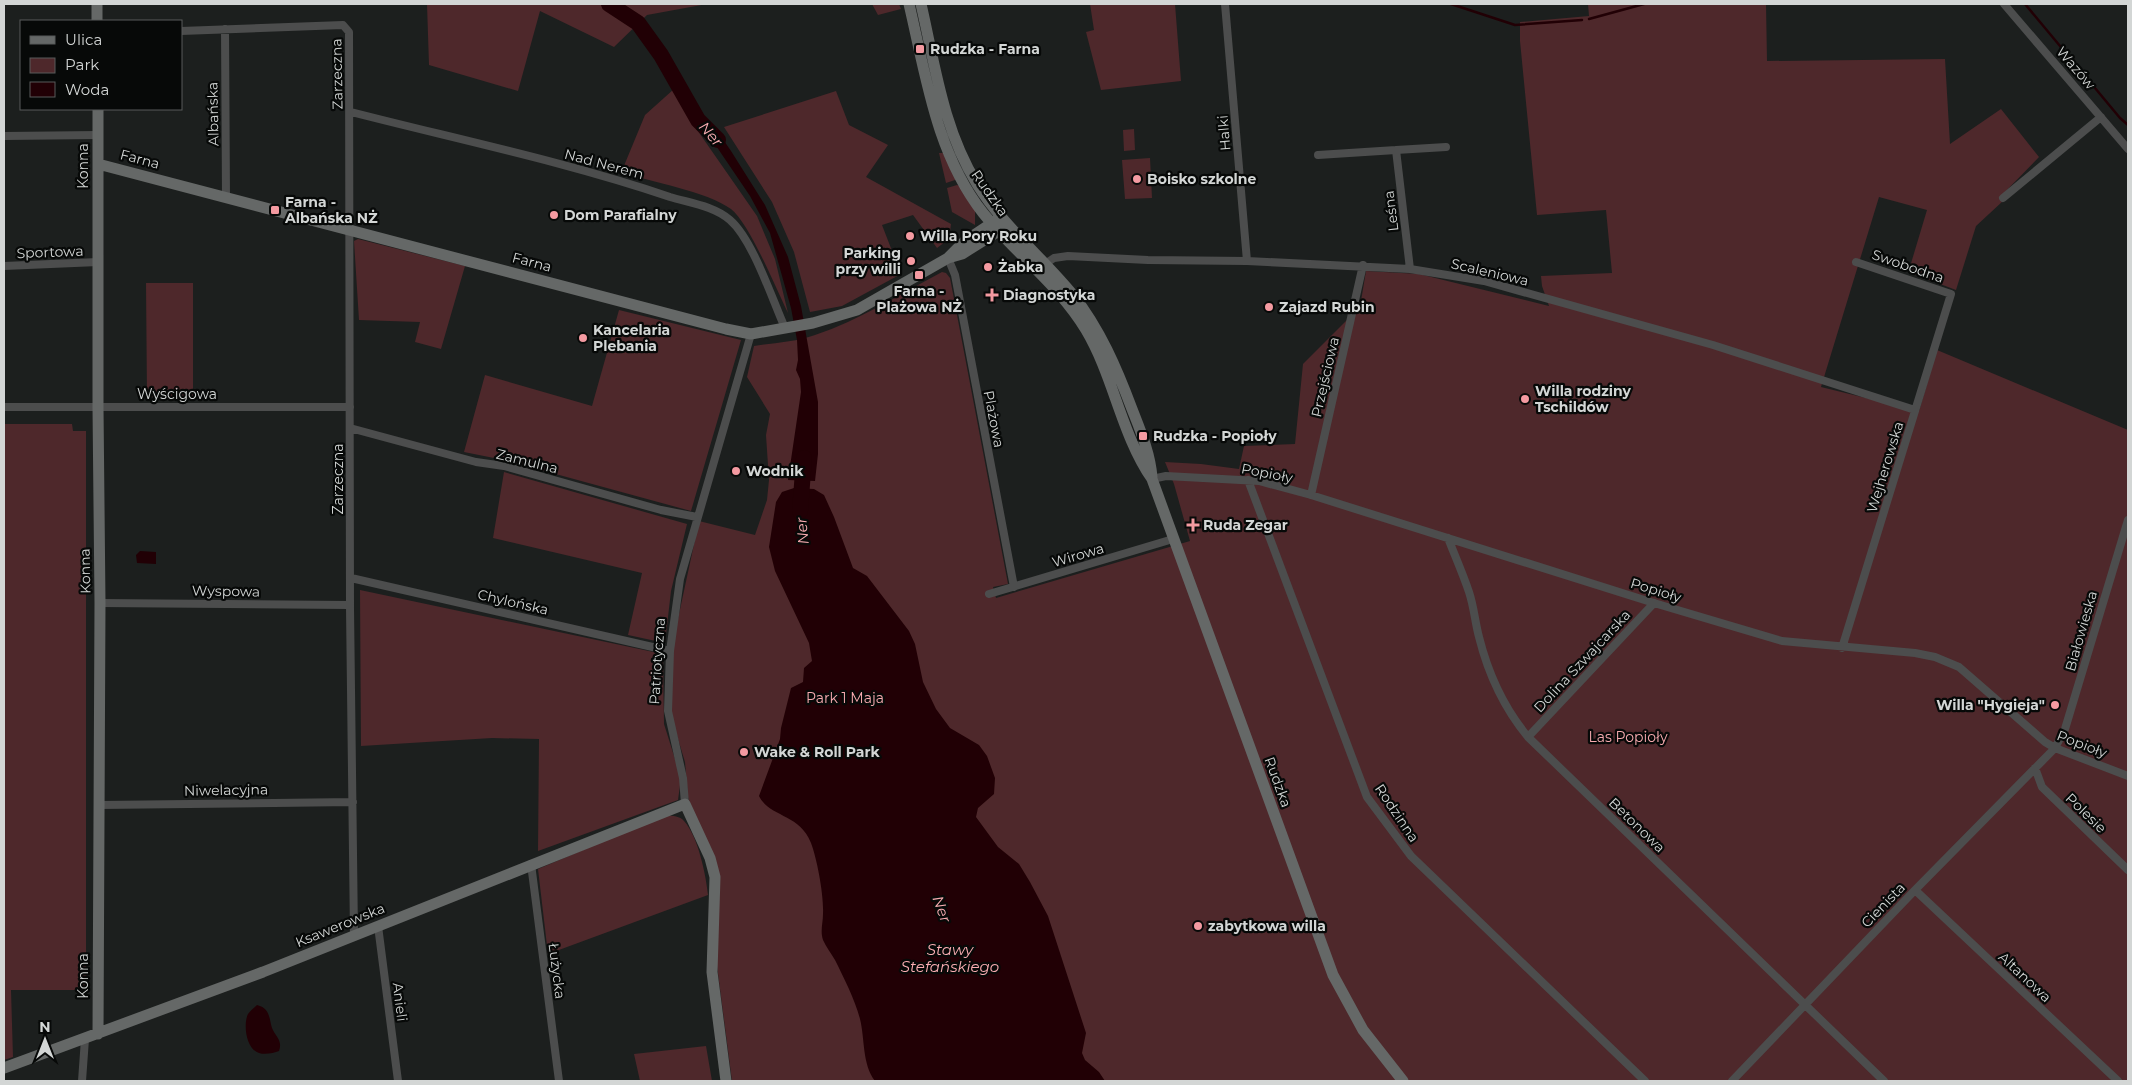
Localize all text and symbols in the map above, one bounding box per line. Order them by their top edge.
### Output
legend [20,20,182,110]
text: Ulica [65,30,102,49]
street label: Zarzeczna [327,38,347,110]
place label: Rudzka - Farna [930,40,1040,58]
marker: Rudzka - Farna [914,43,926,55]
street label: Wazów [2052,43,2100,94]
text: Park [65,55,99,74]
text: Woda [65,80,109,99]
street label: Albańska [203,82,223,146]
street label: Halki [1213,115,1235,151]
water label: Ner [695,117,728,151]
street label: Konna [74,143,92,189]
street label: Farna [118,145,162,173]
street label: Nad Nerem [562,145,646,183]
street label: Rudzka [968,166,1012,220]
place label: Boisko szkolne [1147,170,1256,188]
marker: Boisko szkolne [1131,173,1143,185]
street label: Leśna [1380,189,1402,233]
place label: Farna - Albańska NŻ [284,193,378,227]
marker: Farna - Albańska NŻ [269,204,281,216]
place label: Dom Parafialny [564,206,677,224]
marker: Dom Parafialny [548,209,560,221]
place label: Willa Pory Roku [920,227,1037,245]
marker: Willa Pory Roku [904,230,916,242]
street label: Sportowa [16,242,84,262]
place label: Parking przy willi [836,244,901,278]
street label: Swobodna [1870,245,1946,287]
street label: Farna [510,248,554,276]
street label: Scaleniowa [1449,254,1531,290]
marker: Parking przy willi [905,255,917,267]
place label: Żabka [998,258,1043,276]
marker: Żabka [982,261,994,273]
marker: Farna - Plażowa NŻ [913,269,925,281]
place label: Farna - Plażowa NŻ [876,282,962,316]
place label: Diagnostyka [1003,286,1095,304]
marker: Diagnostyka [985,288,999,302]
place label: Zajazd Rubin [1279,298,1375,316]
marker: Zajazd Rubin [1263,301,1275,313]
place label: Kancelaria Plebania [593,321,670,355]
marker: Kancelaria Plebania [577,332,589,344]
street label: Przejściowa [1307,335,1343,419]
place label: Willa rodziny Tschildów [1535,382,1632,416]
street label: Wyścigowa [137,385,217,403]
street label: Plażowa [980,389,1008,449]
marker: Willa rodziny Tschildów [1519,393,1531,405]
street label: Wejherowska [1863,419,1907,515]
place label: Rudzka - Popioły [1153,427,1277,445]
marker: Rudzka - Popioły [1137,430,1149,442]
street label: Zarzeczna [329,443,347,515]
street label: Zamulna [494,445,560,477]
street label: Popioły [1240,459,1295,487]
place label: Wodnik [746,462,804,480]
marker: Wodnik [730,465,742,477]
water label: Ner [791,516,813,545]
place label: Ruda Zegar [1203,516,1288,534]
marker: Ruda Zegar [1187,519,1199,531]
street label: Wirowa [1050,539,1106,571]
street label: Konna [76,548,94,594]
street label: Popioły [1628,574,1684,606]
street label: Wyspowa [192,581,260,601]
street label: Chylońska [476,585,550,619]
street label: Białowieska [2061,589,2101,673]
street label: Dolina Szwajcarska [1530,606,1634,716]
street label: Patriotyczna [645,617,669,705]
park label: Park 1 Maja [806,689,884,707]
place label: Willa "Hygieja" [1936,696,2045,714]
marker: Willa "Hygieja" [2049,699,2061,711]
street label: Popioły [2054,726,2110,762]
park label: Las Popioły [1588,728,1668,746]
place label: Wake & Roll Park [754,743,880,761]
marker: Wake & Roll Park [738,746,750,758]
street label: Rudzka [1261,754,1295,810]
street label: Niwelacyjna [184,780,268,800]
street label: Rodzinna [1371,780,1423,846]
street label: Polesie [2062,789,2110,837]
street label: Betonowa [1605,794,1669,856]
street label: Cienista [1857,879,1909,931]
water label: Ner [928,893,956,926]
street label: Ksawerowska [293,899,387,951]
place label: zabytkowa willa [1208,917,1326,935]
marker: zabytkowa willa [1192,920,1204,932]
water label: Stawy Stefańskiego [901,940,999,976]
street label: Łużycka [545,942,569,1000]
street label: Altanowa [1995,948,2055,1006]
street label: Konna [74,953,92,999]
street label: Anieli [389,981,411,1023]
north arrow [20,1015,70,1065]
text: N [39,1018,51,1036]

